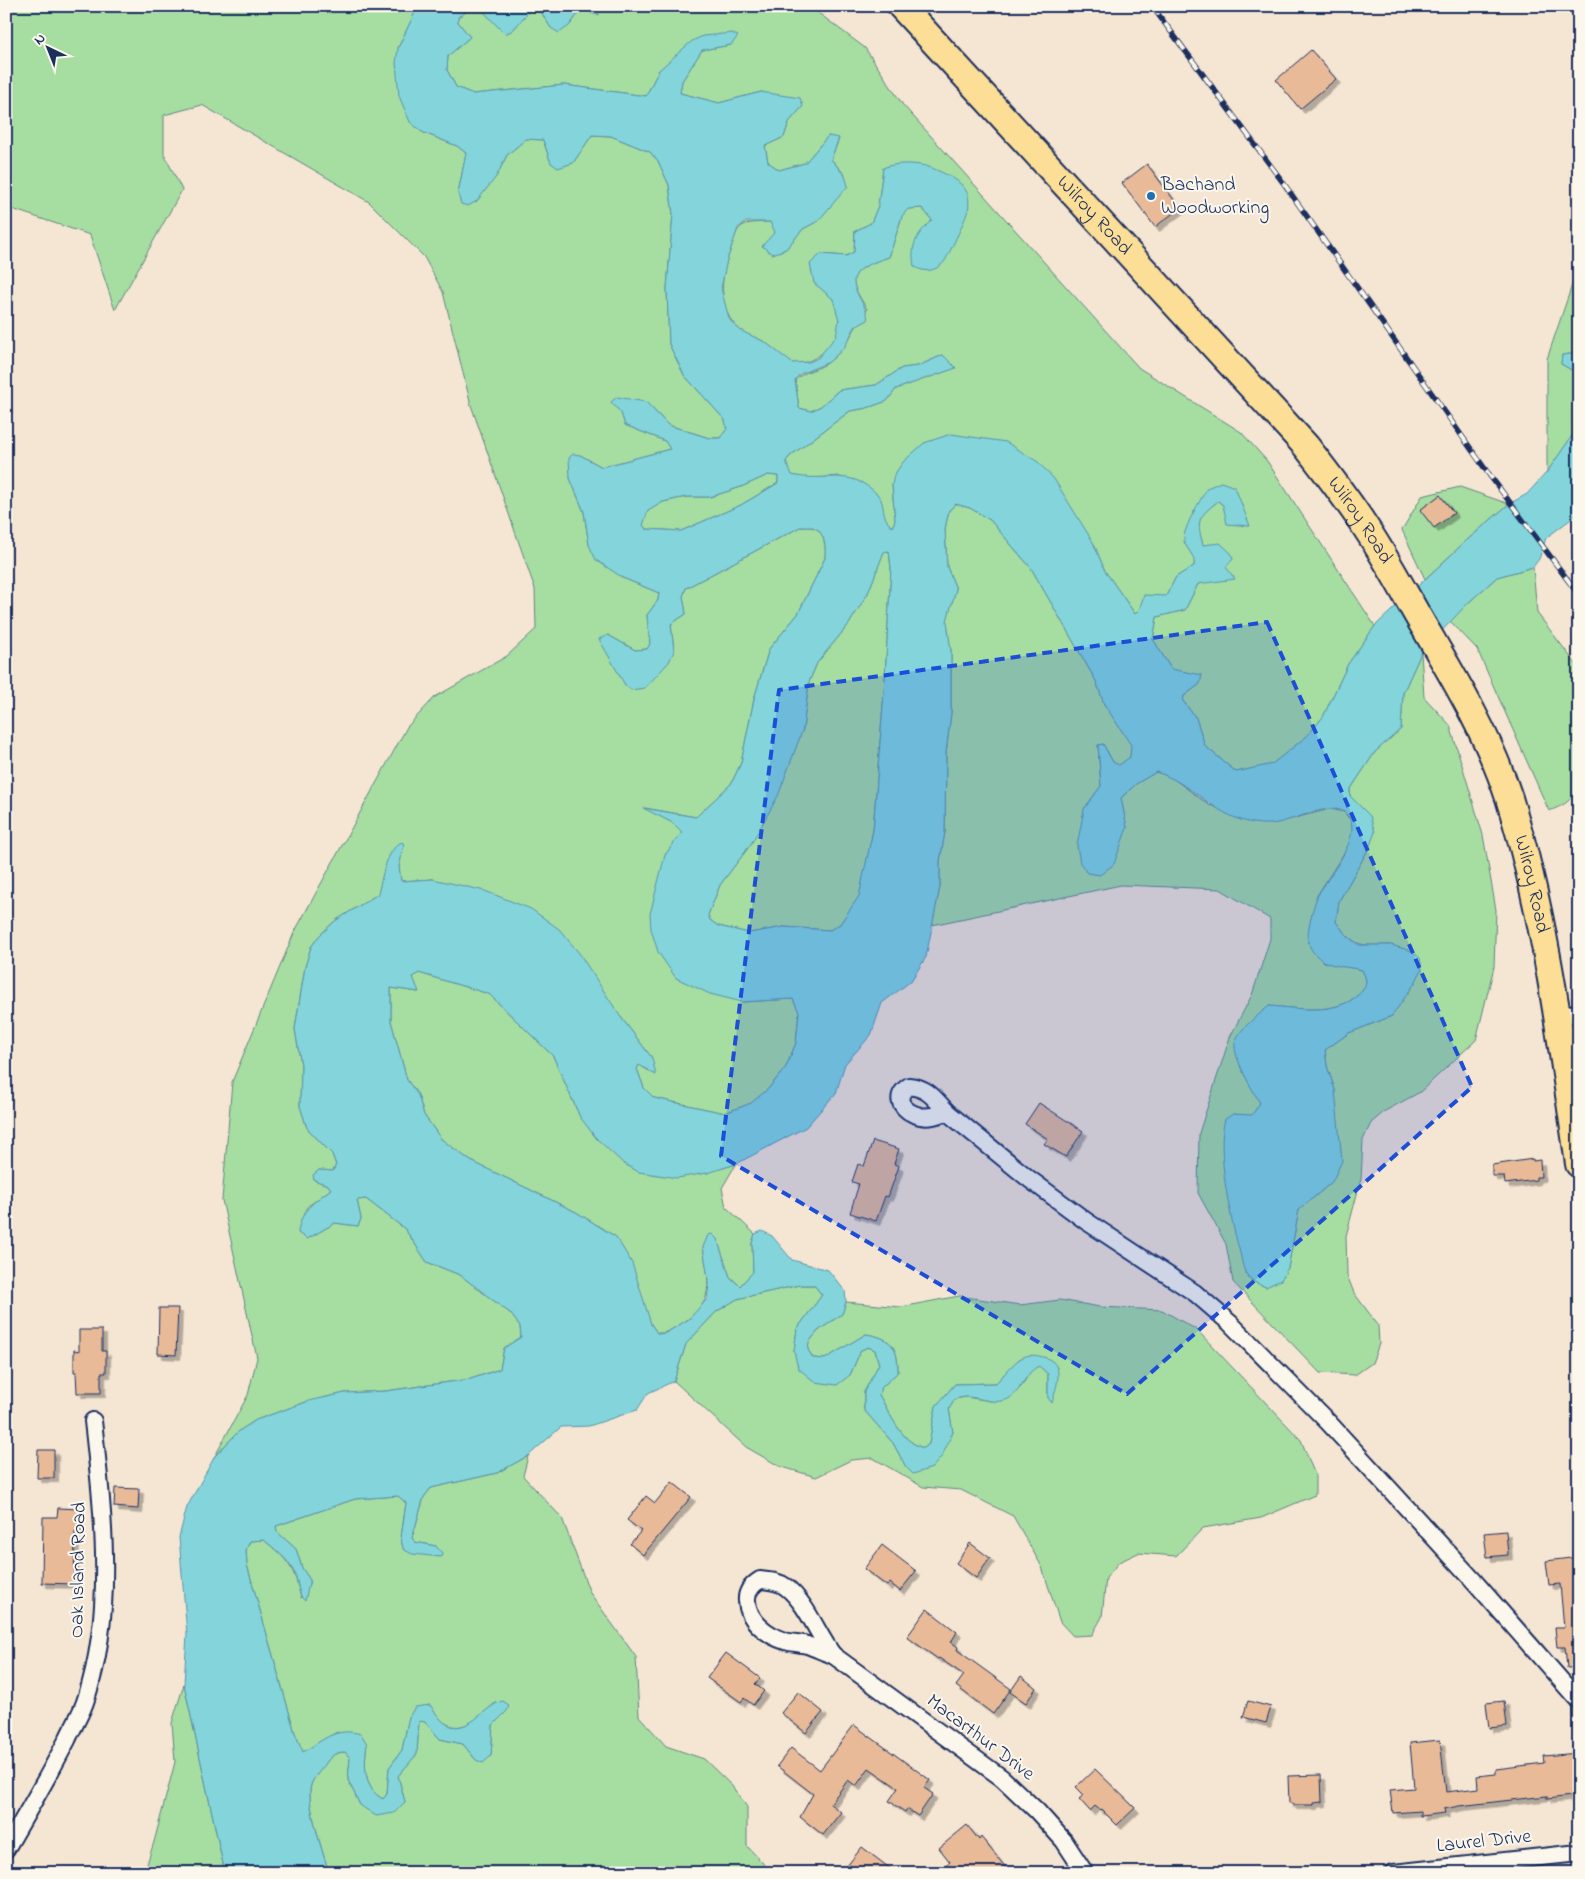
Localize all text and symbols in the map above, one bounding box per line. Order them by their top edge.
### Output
north arrow [22,22,72,72]
text: N [30,29,51,50]
street label: Wilroy Road [1050,169,1138,262]
place label: Bachand Woodworking [1160,171,1269,224]
marker: Bachand Woodworking [1145,190,1157,202]
street label: Wilroy Road [1320,471,1400,570]
street label: Wilroy Road [1506,832,1557,936]
street label: Oak Island Road [63,1502,95,1638]
street label: Macarthur Drive [920,1687,1040,1789]
street label: Laurel Drive [1435,1823,1533,1861]

